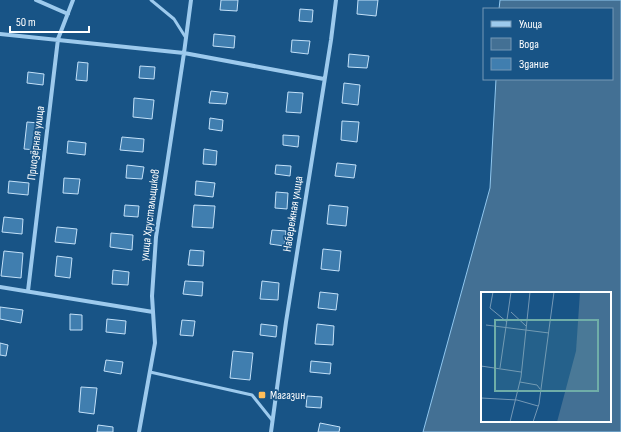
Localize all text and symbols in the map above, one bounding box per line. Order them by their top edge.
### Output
scale bar [10,8,89,34]
legend [483,8,613,80]
text: 50 m [16,15,36,30]
text: Улица [519,17,543,32]
text: Вода [519,37,539,52]
text: Здание [519,57,549,72]
street label: Приозёрная улица [24,105,48,181]
street label: улица Хрустальщиков [137,168,163,262]
street label: Набережная улица [280,175,306,253]
inset map [481,292,611,422]
place label: Магазин [270,388,305,403]
marker: Магазин [257,390,267,400]

